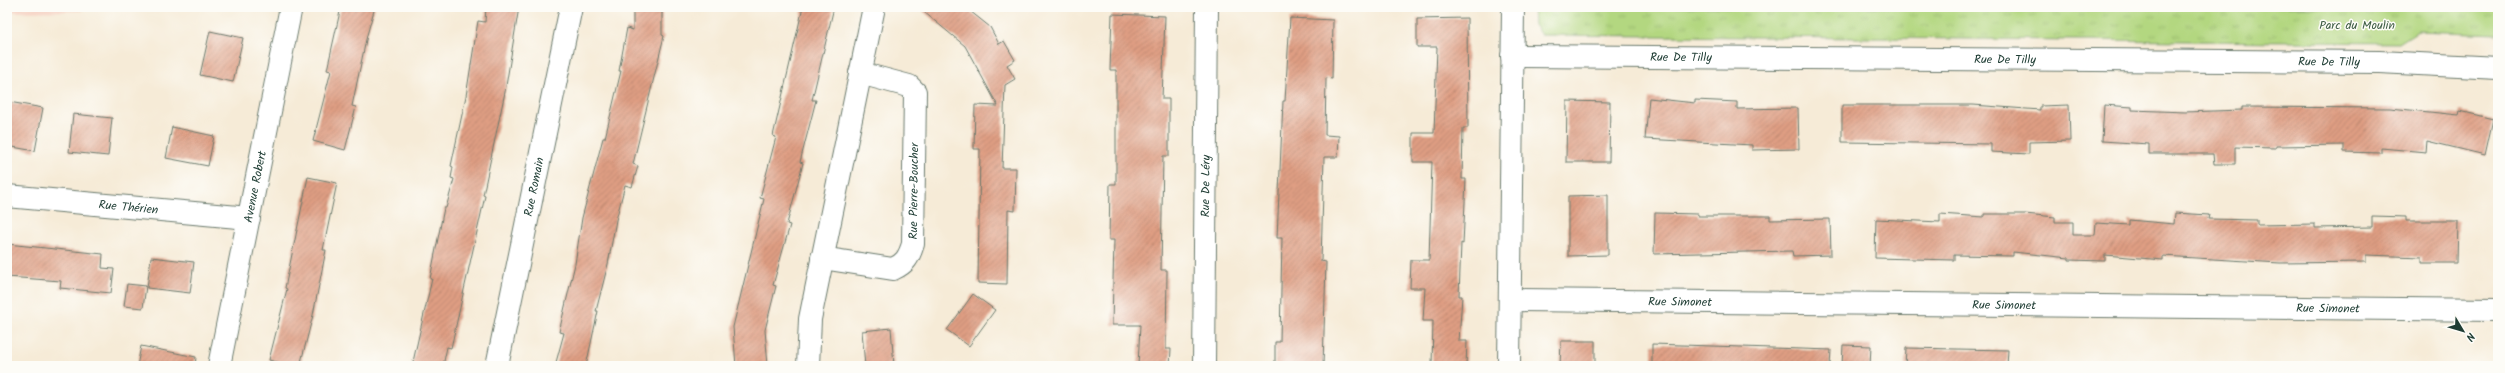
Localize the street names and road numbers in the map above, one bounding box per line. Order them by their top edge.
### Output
street label: Rue De Tilly [1650,48,1712,67]
street label: Rue De Tilly [1974,50,2036,70]
street label: Rue De Tilly [2298,52,2360,72]
street label: Rue Pierre-Boucher [904,142,924,240]
street label: Avenue Robert [239,149,272,224]
street label: Rue De Léry [1196,154,1216,217]
street label: Rue Romain [519,156,550,218]
street label: Rue Thérien [98,195,159,220]
street label: Rue Simonet [1648,292,1712,312]
street label: Rue Simonet [1972,296,2036,315]
street label: Rue Simonet [2296,299,2360,319]

